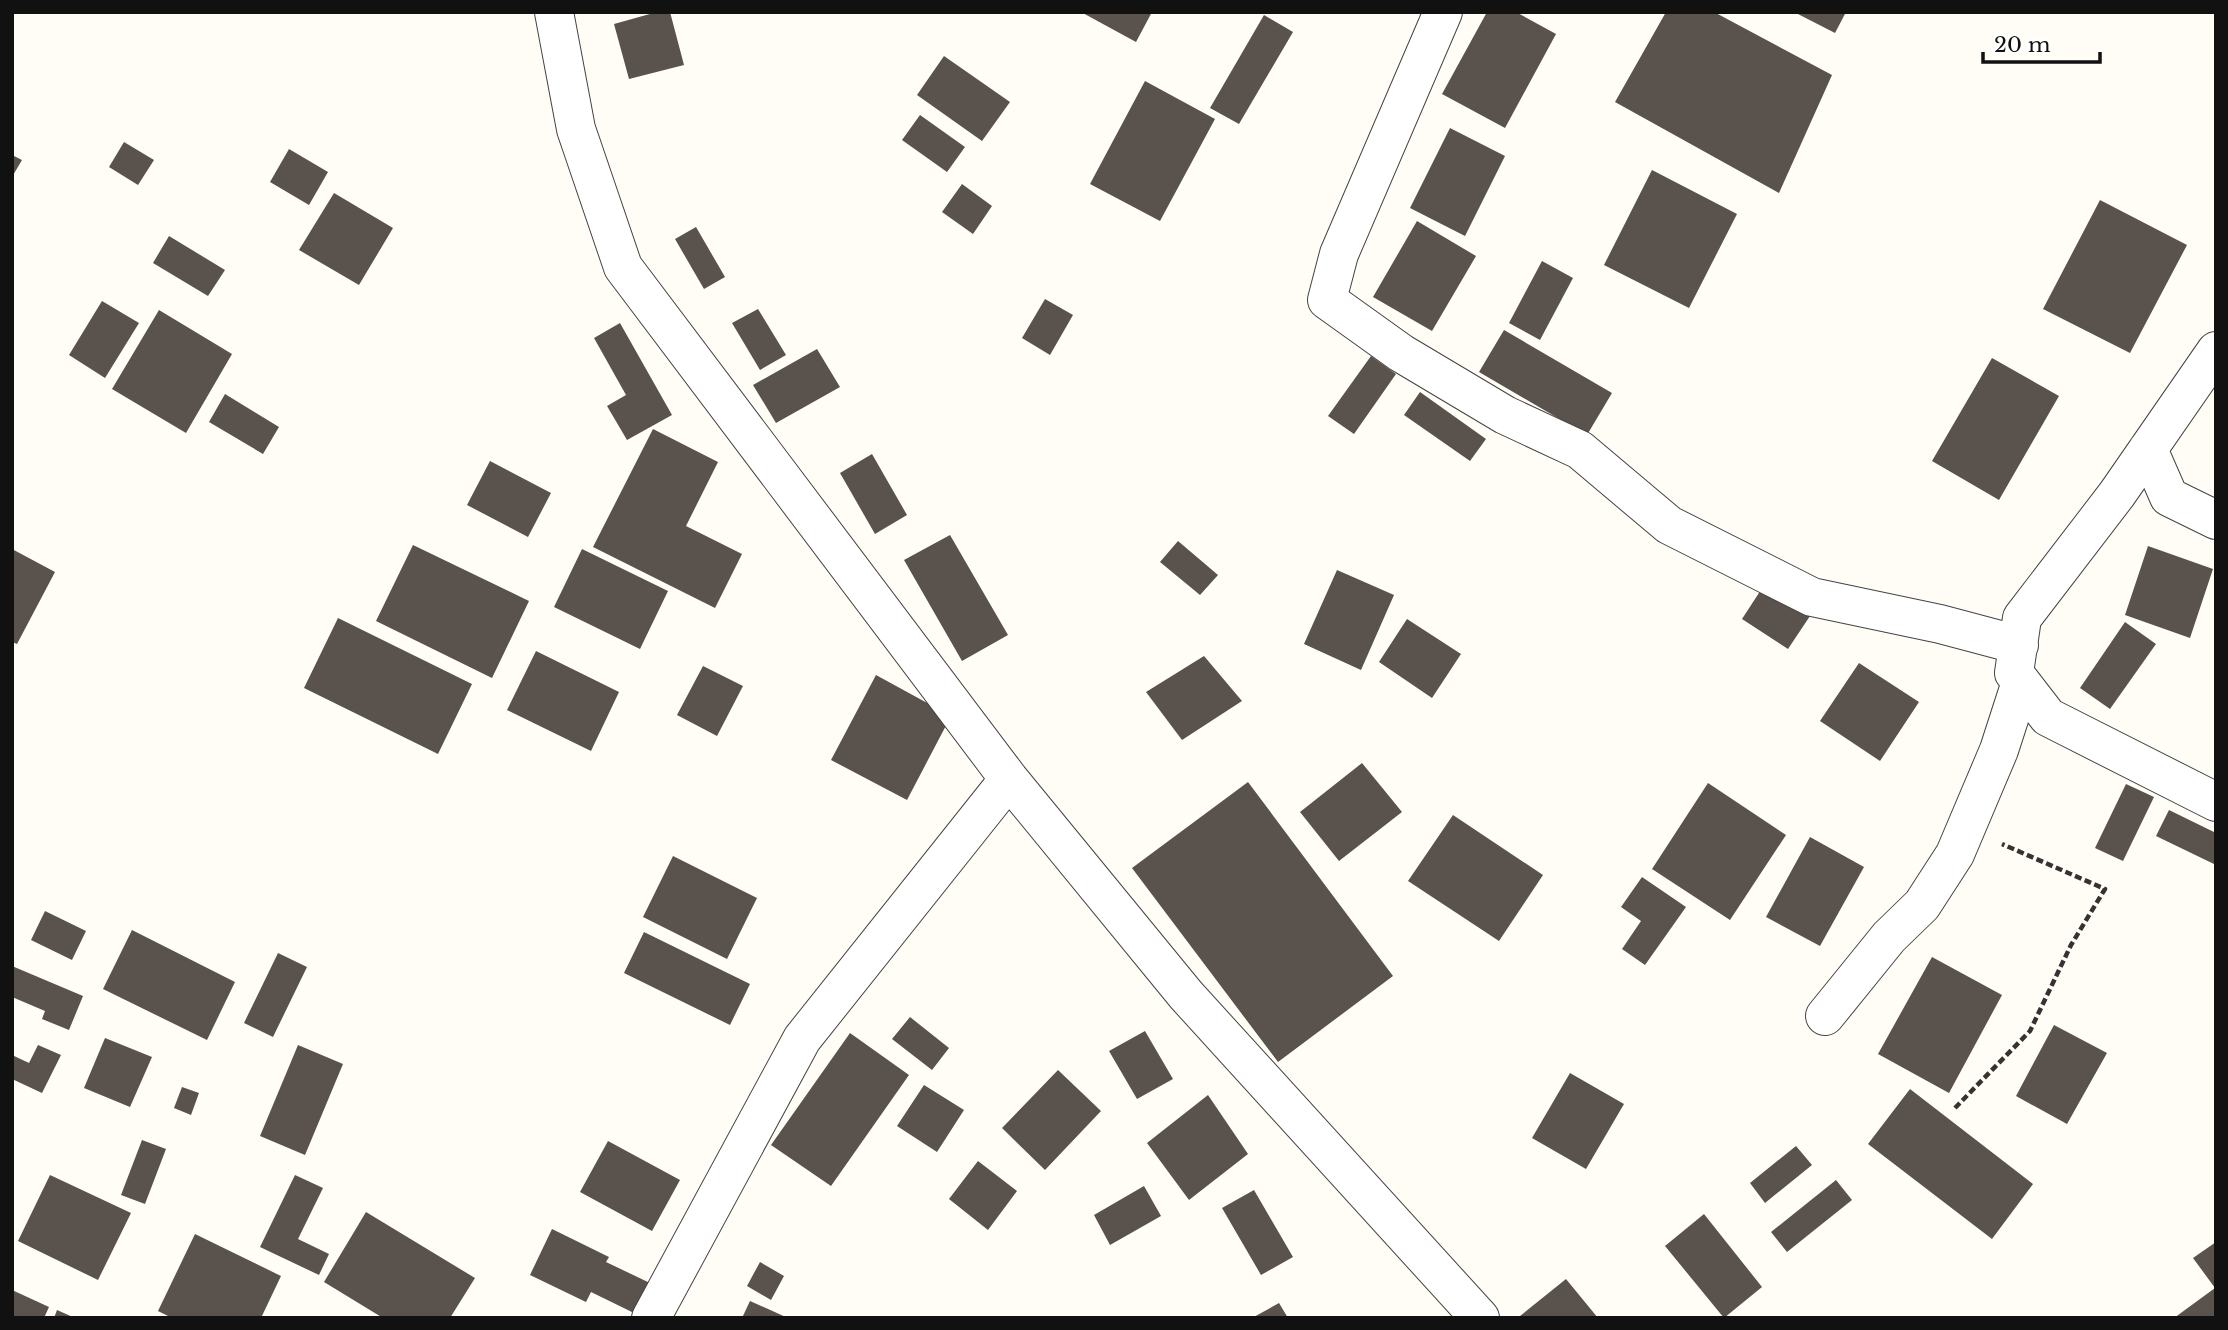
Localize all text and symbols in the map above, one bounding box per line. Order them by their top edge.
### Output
scale bar [1983,21,2100,65]
text: 20 m [1994,32,2051,58]

